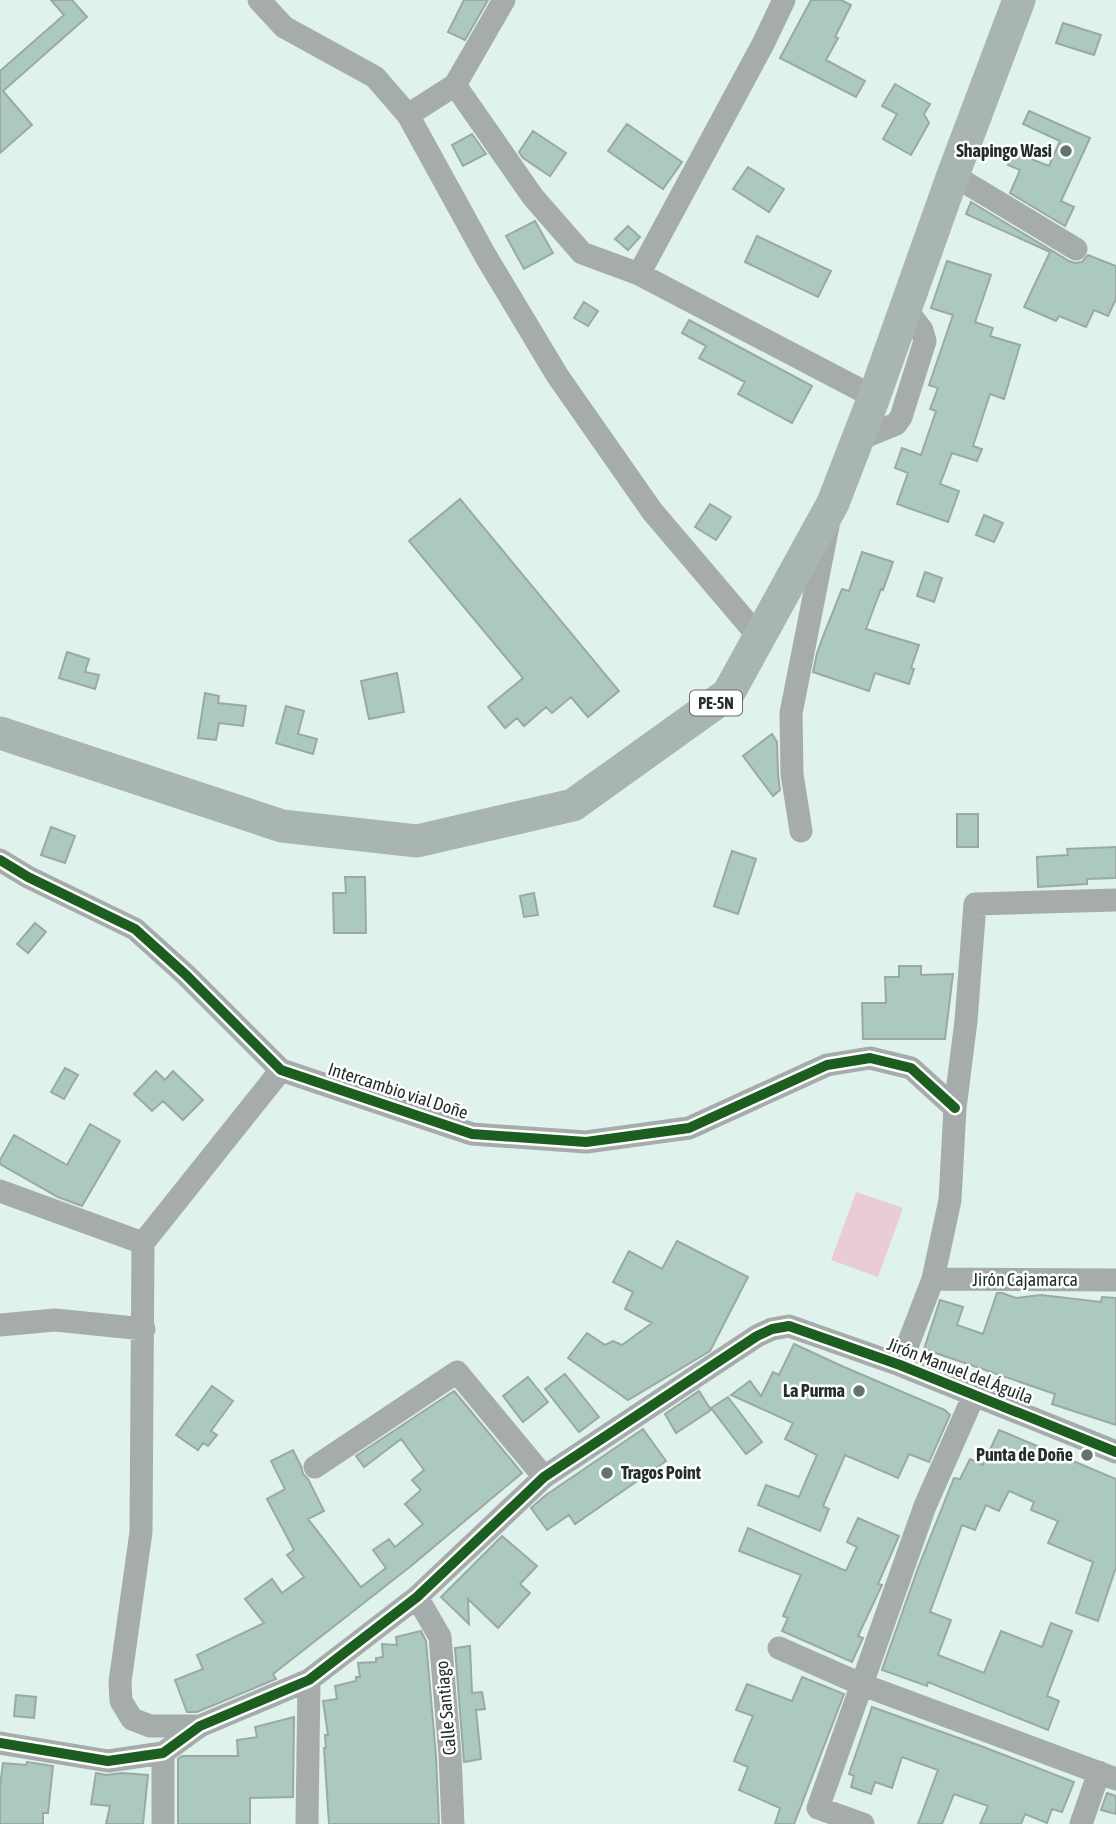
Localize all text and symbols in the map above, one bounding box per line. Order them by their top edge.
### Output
place label: Shapingo Wasi [956,140,1052,161]
marker: Shapingo Wasi [1058,143,1074,159]
road number: PE-5N [690,690,742,716]
street label: Intercambio vial Doñe [325,1058,471,1123]
street label: Jirón Cajamarca [972,1269,1078,1290]
street label: Jirón Manuel del Águila [884,1333,1036,1408]
place label: La Purma [783,1380,845,1401]
marker: La Purma [851,1383,867,1399]
place label: Punta de Doñe [976,1444,1073,1465]
marker: Punta de Doñe [1079,1447,1095,1463]
place label: Tragos Point [621,1462,702,1483]
marker: Tragos Point [599,1465,615,1481]
street label: Calle Santiago [431,1660,460,1756]

